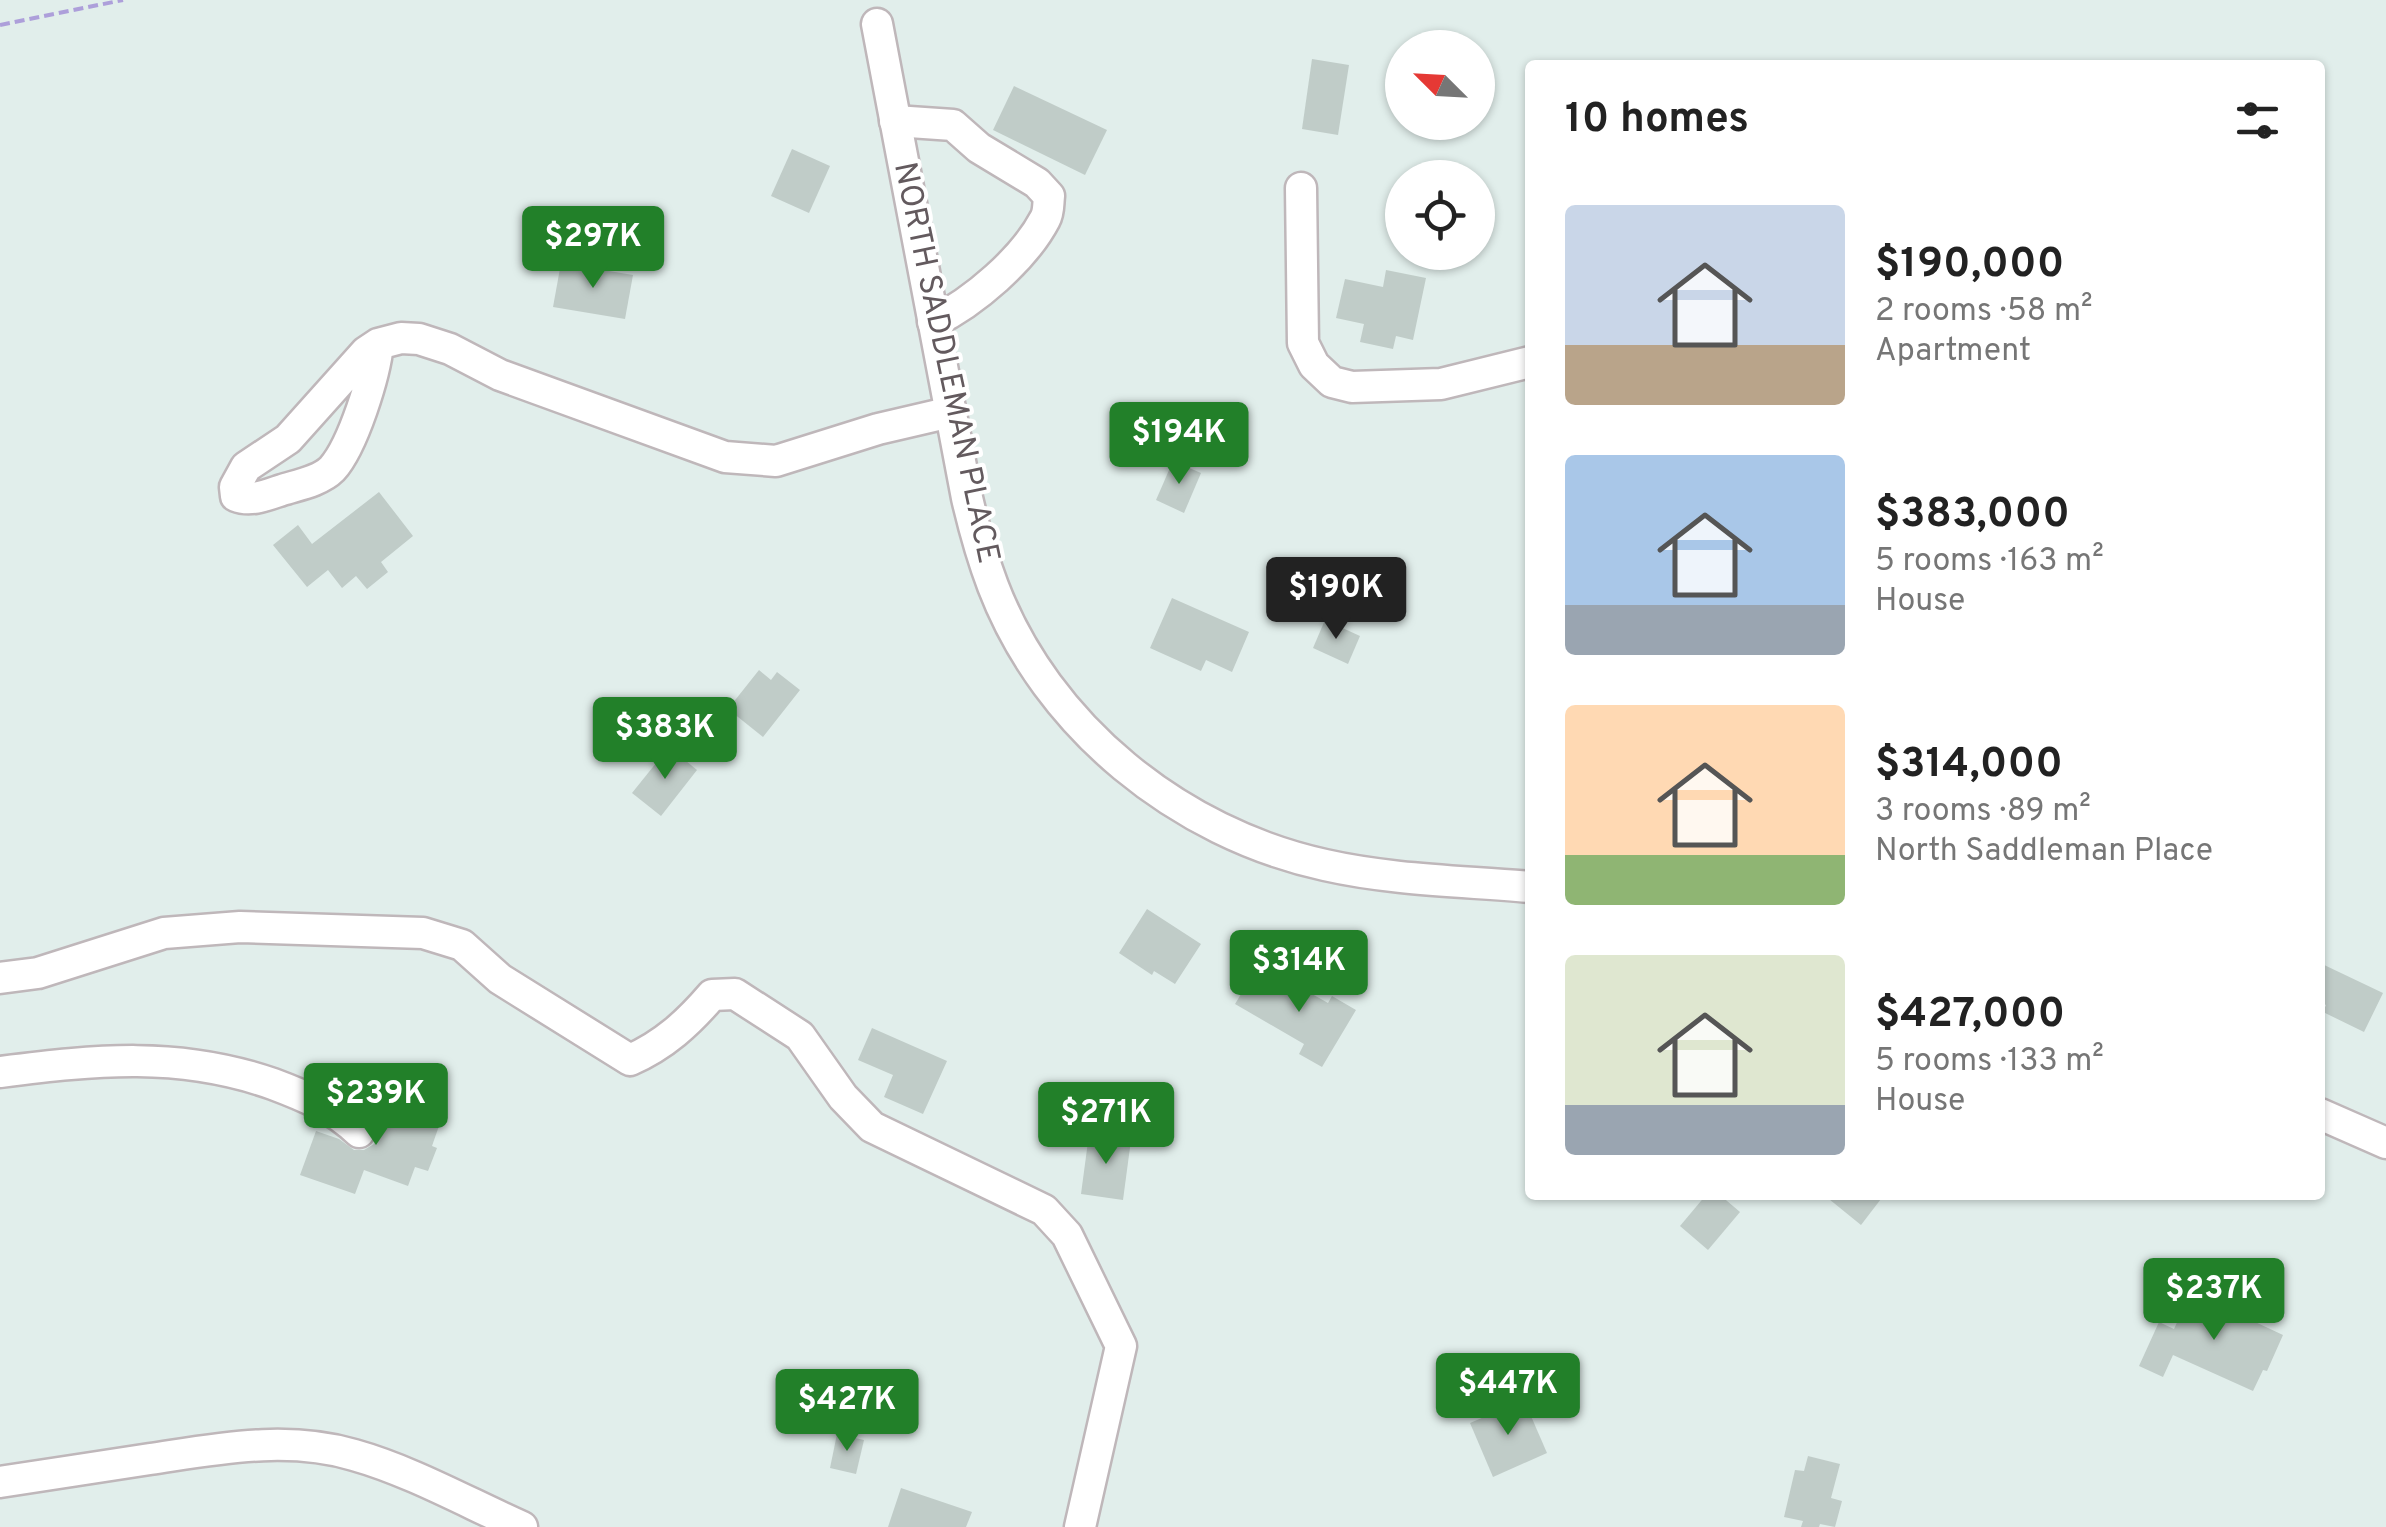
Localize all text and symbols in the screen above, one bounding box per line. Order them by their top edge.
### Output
north arrow [1385,30,1495,140]
map controls [1385,30,1495,270]
icon: filters [2230,93,2285,148]
text: 10 homes [1565,94,1749,147]
street label: NORTH SADDLEMAN PLACE [883,159,1007,567]
button: locate [1385,160,1495,270]
pin: $297K [523,206,663,291]
text: $297K [544,218,642,258]
text: $190,000 [1875,239,2064,292]
icon: home [1645,245,1765,365]
text: 2 rooms · 58 m² [1875,292,2093,332]
text: Apartment [1875,332,2031,372]
pin: $194K [1109,402,1249,487]
text: $194K [1132,414,1227,454]
text: $383,000 [1875,489,2070,542]
icon: home [1645,495,1765,615]
text: 5 rooms · 163 m² [1875,542,2104,582]
pin: $190K [1266,557,1406,642]
text: $190K [1288,569,1384,609]
text: House [1875,582,1965,622]
pin: $383K [595,697,735,782]
text: $383K [615,709,715,749]
text: $314,000 [1875,739,2063,792]
icon: home [1645,745,1765,865]
text: 3 rooms · 89 m² [1875,792,2091,832]
text: North Saddleman Place [1875,832,2213,872]
pin: $314K [1229,930,1369,1015]
text: $314K [1252,942,1346,982]
text: $427,000 [1875,989,2065,1042]
icon: home [1645,995,1765,1115]
text: 5 rooms · 133 m² [1875,1042,2104,1082]
pin: $239K [306,1063,446,1148]
text: $239K [326,1075,426,1115]
pin: $271K [1036,1082,1176,1167]
text: House [1875,1082,1965,1122]
text: $271K [1060,1094,1152,1134]
pin: $237K [2144,1258,2284,1343]
text: $237K [2165,1270,2263,1310]
pin: $447K [1438,1353,1578,1438]
text: $447K [1458,1365,1558,1405]
pin: $427K [777,1369,917,1454]
text: $427K [798,1381,896,1421]

